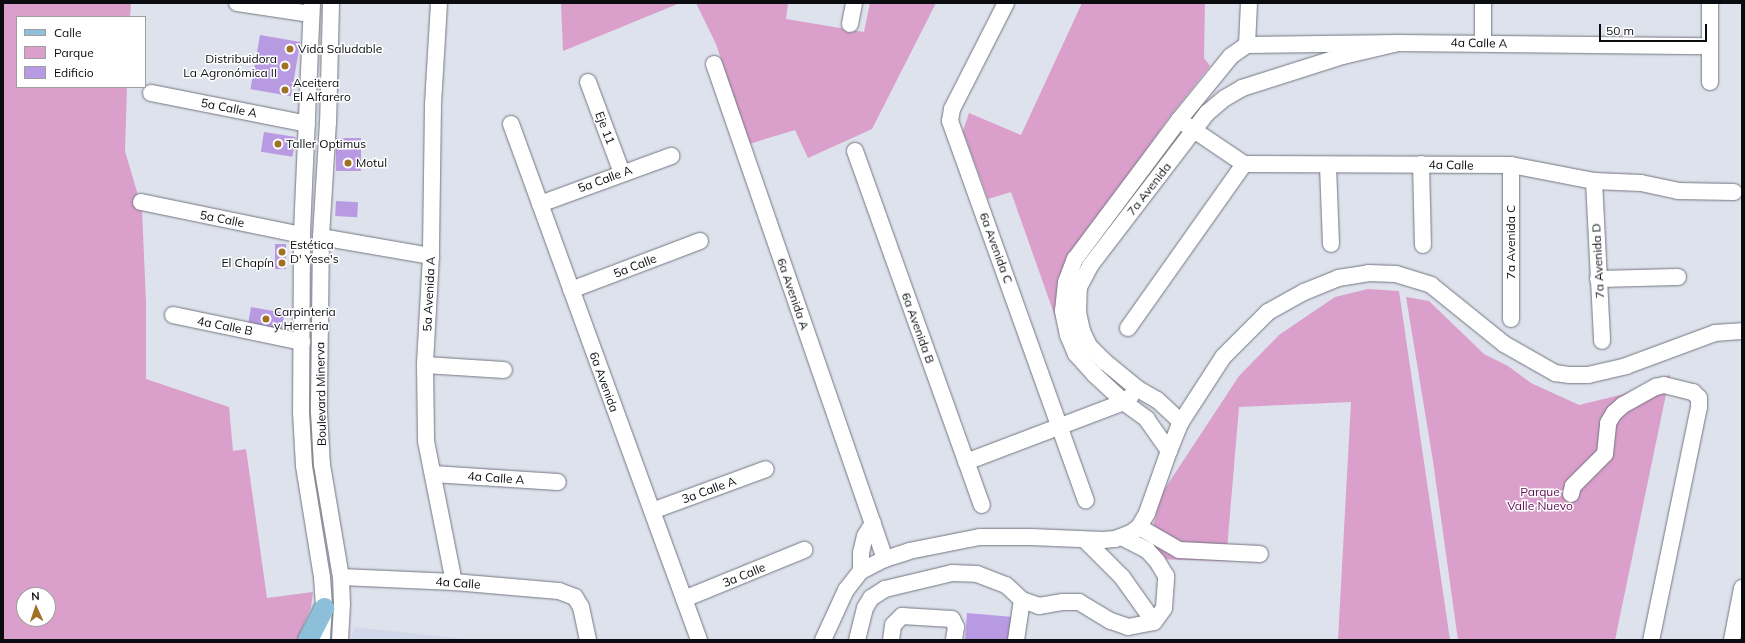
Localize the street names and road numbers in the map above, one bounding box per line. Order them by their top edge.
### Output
street label: 4a Calle A [1450,35,1508,51]
street label: 5a Calle A [200,96,258,120]
street label: Eje 11 [592,110,618,146]
street label: 4a Calle [1428,157,1474,173]
street label: 7a Avenida [1124,160,1174,218]
street label: 5a Calle A [576,162,634,196]
street label: 7a Avenida C [1504,205,1518,279]
street label: 5a Calle [199,208,245,230]
street label: 6a Avenida C [976,211,1016,285]
street label: 7a Avenida D [1589,223,1607,299]
street label: 5a Calle [611,251,659,281]
street label: 5a Avenida A [420,256,438,332]
street label: 6a Avenida A [774,256,812,332]
street label: 6a Avenida B [899,291,937,365]
street label: 4a Calle B [196,314,254,338]
street label: Boulevard Minerva [313,342,329,446]
street label: 6a Avenida [586,350,622,414]
street label: 4a Calle A [467,469,525,487]
street label: 3a Calle A [680,473,738,507]
street label: 3a Calle [720,560,768,590]
street label: 4a Calle [435,574,481,592]

